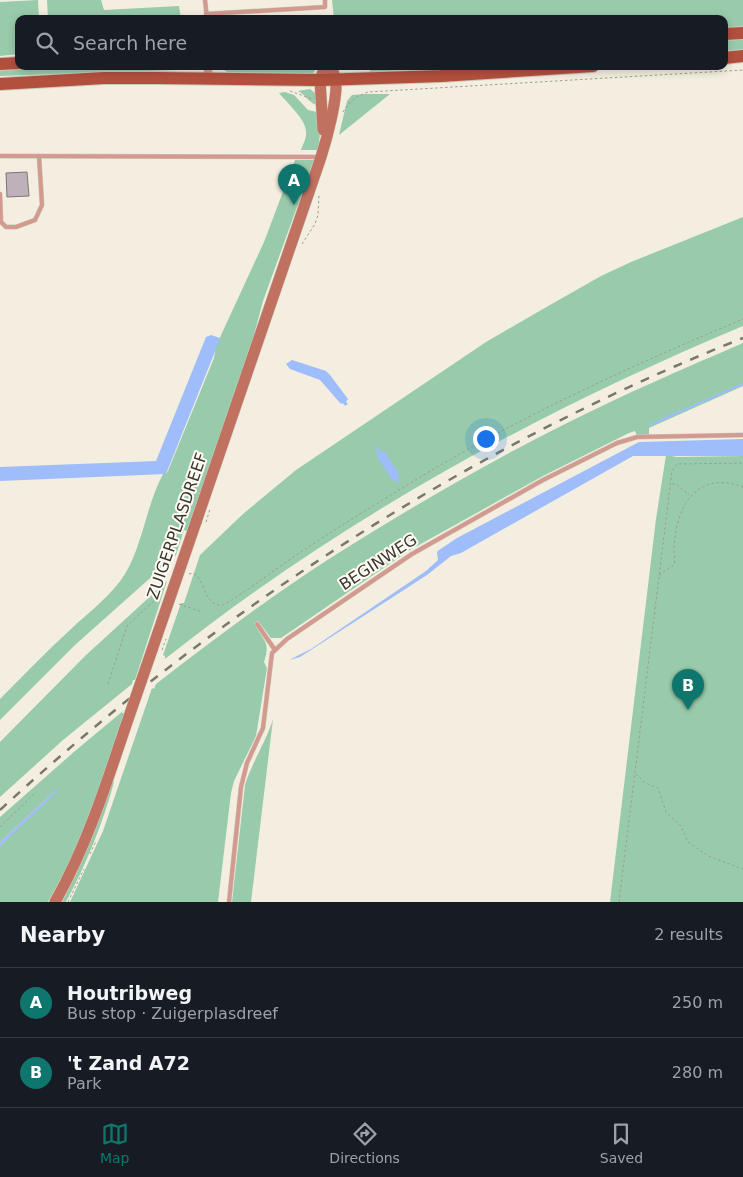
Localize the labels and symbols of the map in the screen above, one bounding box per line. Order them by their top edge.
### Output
pin: A [278,164,310,205]
your location [473,426,499,452]
street label: ZUIGERPLASDREEF [143,450,211,602]
street label: BEGINWEG [336,530,420,594]
pin: B [672,669,704,710]

